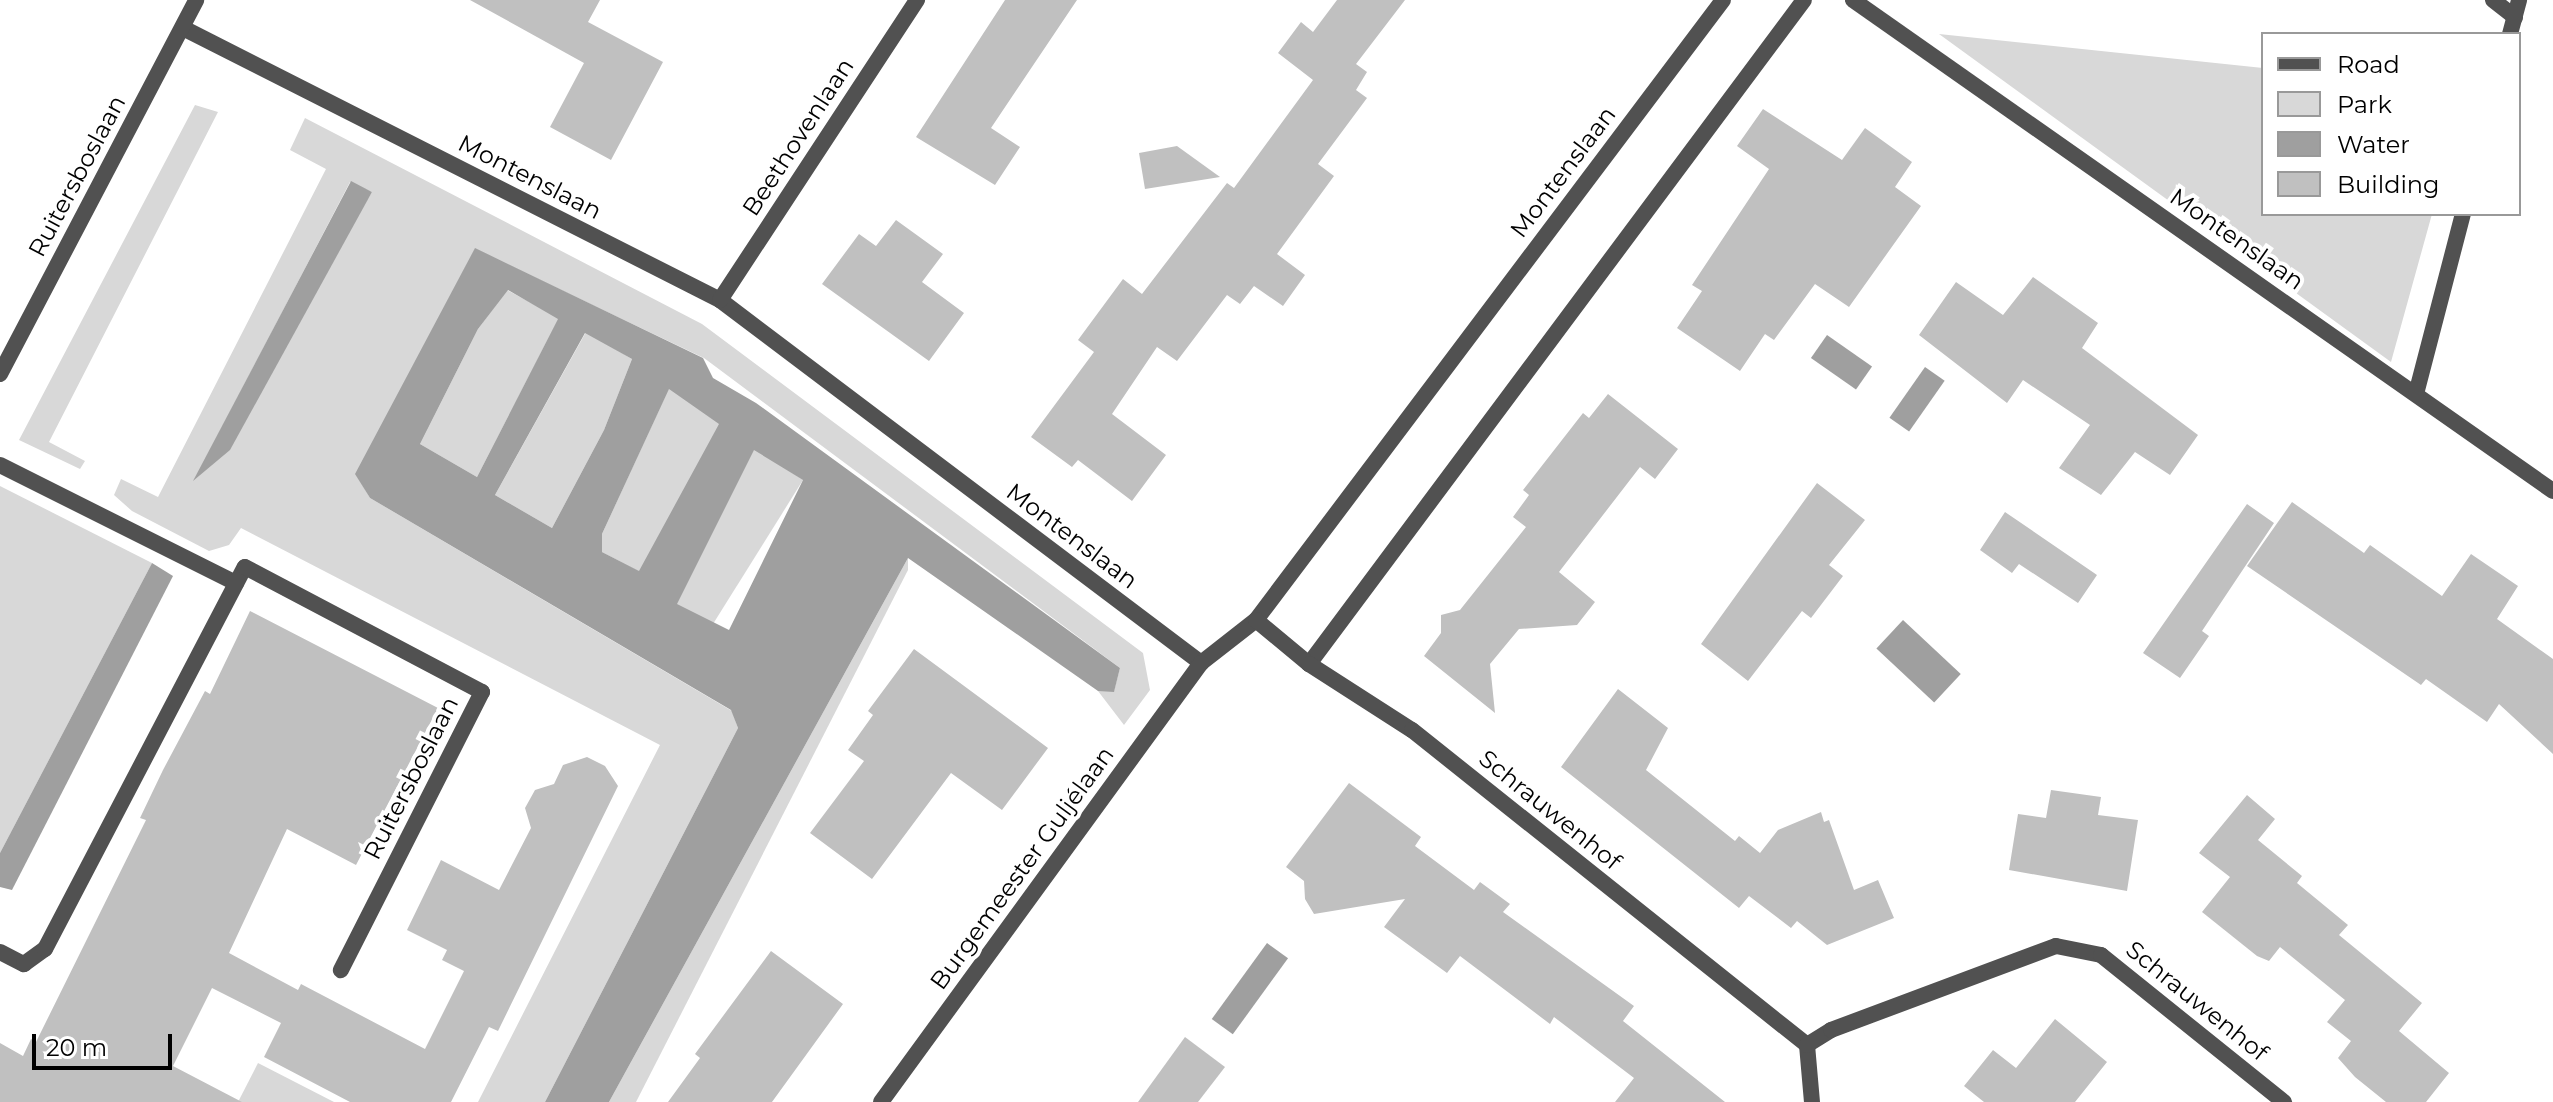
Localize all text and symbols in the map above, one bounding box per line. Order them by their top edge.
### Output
legend [2261,32,2521,216]
text: Road [2337,50,2400,79]
street label: Beethovenlaan [736,53,860,221]
street label: Ruitersboslaan [22,90,132,262]
text: Park [2337,90,2392,119]
street label: Montenslaan [1504,101,1622,243]
street label: Montenslaan [454,129,606,225]
text: Water [2337,130,2410,159]
text: Building [2337,170,2440,199]
street label: Montenslaan [2164,182,2310,296]
street label: Montenslaan [1001,477,1143,595]
street label: Ruitersboslaan [358,692,464,864]
street label: Burgemeester Guljélaan [924,741,1120,995]
street label: Schrauwenhof [1473,744,1627,876]
street label: Schrauwenhof [2120,935,2274,1067]
scale bar [36,1018,176,1068]
text: 20 m [46,1033,107,1062]

